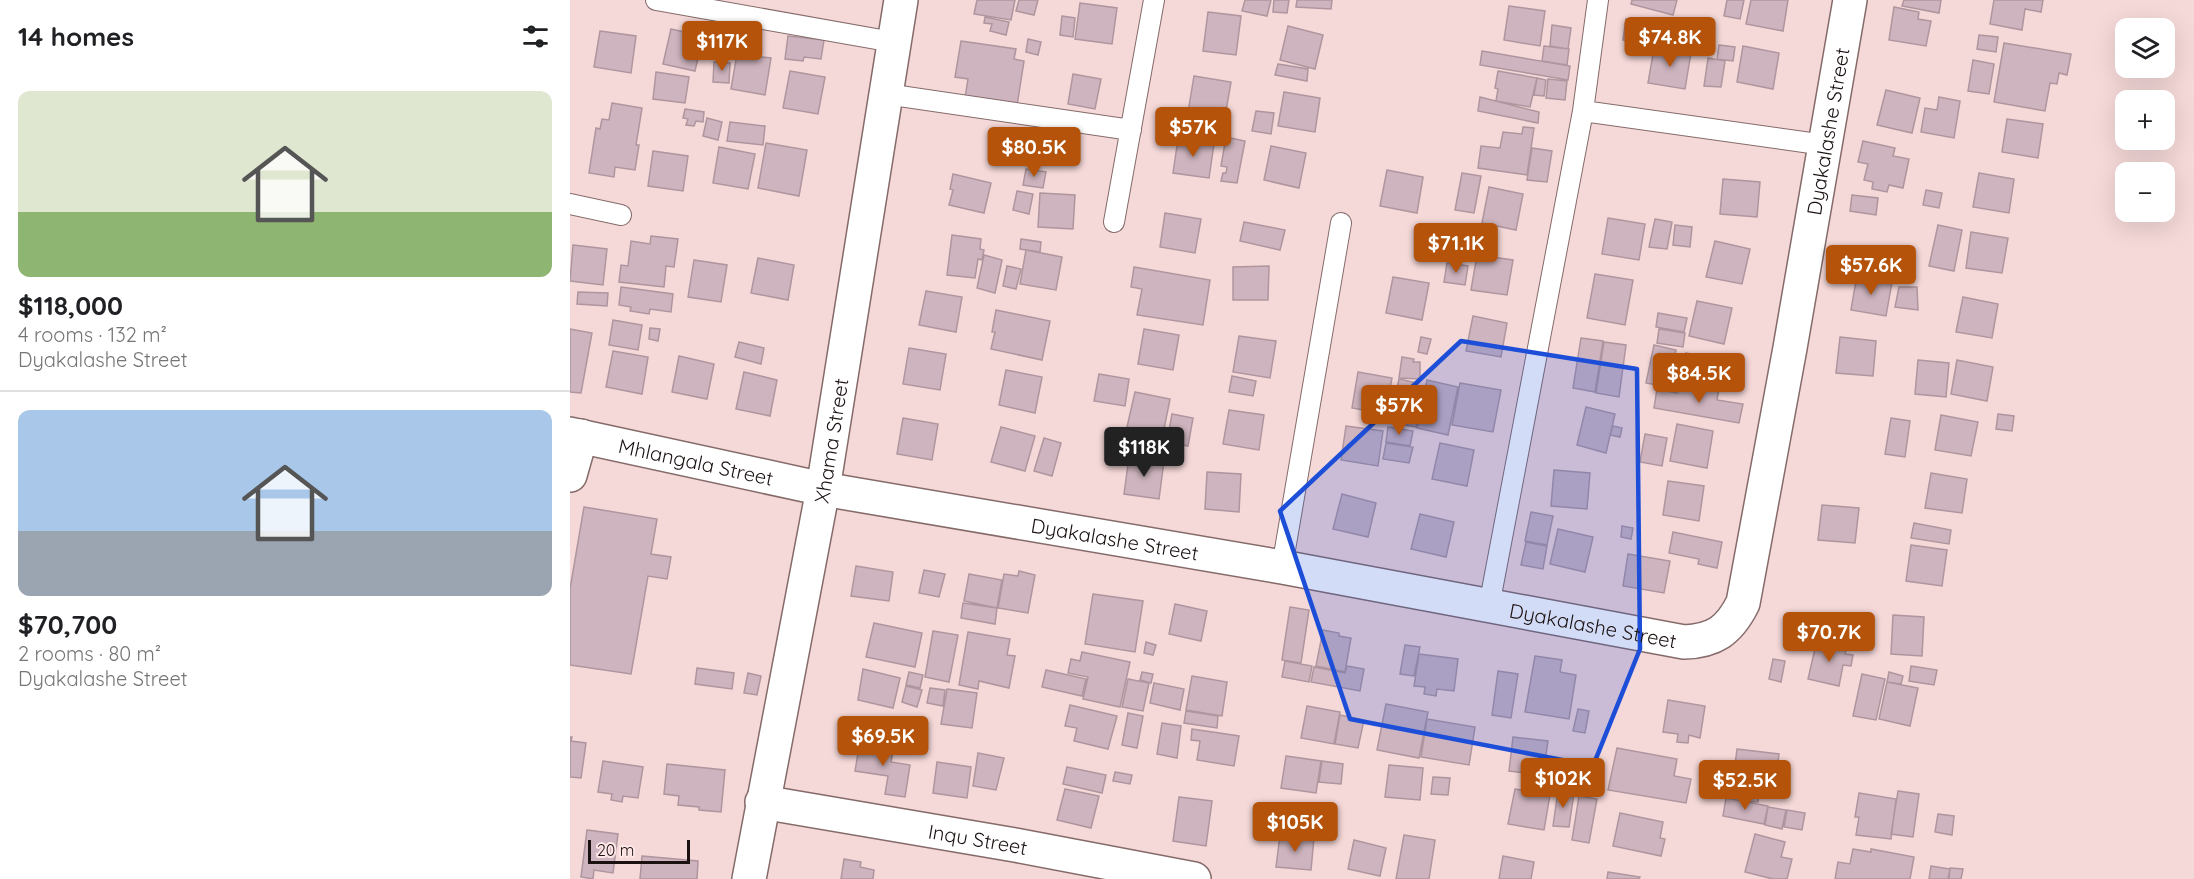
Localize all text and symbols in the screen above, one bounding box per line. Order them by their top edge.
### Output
pin: $74.8K [1621,17,1719,68]
map controls [2115,18,2175,222]
button: layers [2115,18,2175,78]
text: 14 homes [18,20,134,53]
icon: filters [519,20,552,53]
pin: $117K [680,21,764,72]
text: $74.8K [1639,24,1701,49]
text: $117K [696,28,748,53]
street label: Dyakalashe Street [1801,45,1854,217]
button: + [2115,90,2175,150]
pin: $57K [1157,107,1229,158]
text: $57K [1169,114,1217,139]
pin: $80.5K [985,127,1083,178]
icon: home [231,130,339,238]
text: $80.5K [1002,134,1066,159]
button: − [2115,162,2175,222]
pin: $71.1K [1407,223,1505,274]
text: $71.1K [1428,230,1484,255]
pin: $57.6K [1822,245,1920,296]
text: $57.6K [1840,252,1902,277]
text: $118,000 [18,289,123,322]
text: 4 rooms · 132 m² [18,322,167,347]
text: Dyakalashe Street [18,347,187,372]
pin: $84.5K [1650,353,1748,404]
text: $84.5K [1667,360,1731,385]
street label: Xhama Street [808,376,853,505]
pin: $57K [1363,385,1435,436]
text: $57K [1375,392,1423,417]
pin: $118K [1102,427,1186,478]
street label: Mhlangala Street [616,432,776,490]
text: $118K [1118,434,1170,459]
icon: home [231,449,339,557]
street label: Dyakalashe Street [1029,512,1201,565]
street label: Dyakalashe Street [1507,597,1679,653]
text: $70,700 [18,608,117,641]
pin: $70.7K [1780,612,1878,663]
text: $70.7K [1797,619,1861,644]
text: 2 rooms · 80 m² [18,641,161,666]
text: Dyakalashe Street [18,666,187,691]
pin: $69.5K [834,716,932,767]
text: $69.5K [851,723,915,748]
pin: $102K [1521,758,1605,809]
pin: $52.5K [1696,760,1794,811]
text: $102K [1535,765,1591,790]
text: $52.5K [1713,767,1777,792]
pin: $105K [1253,802,1337,853]
text: $105K [1267,809,1323,834]
street label: Inqu Street [926,818,1030,860]
scale bar [588,837,690,864]
text: 20 m [597,840,634,860]

